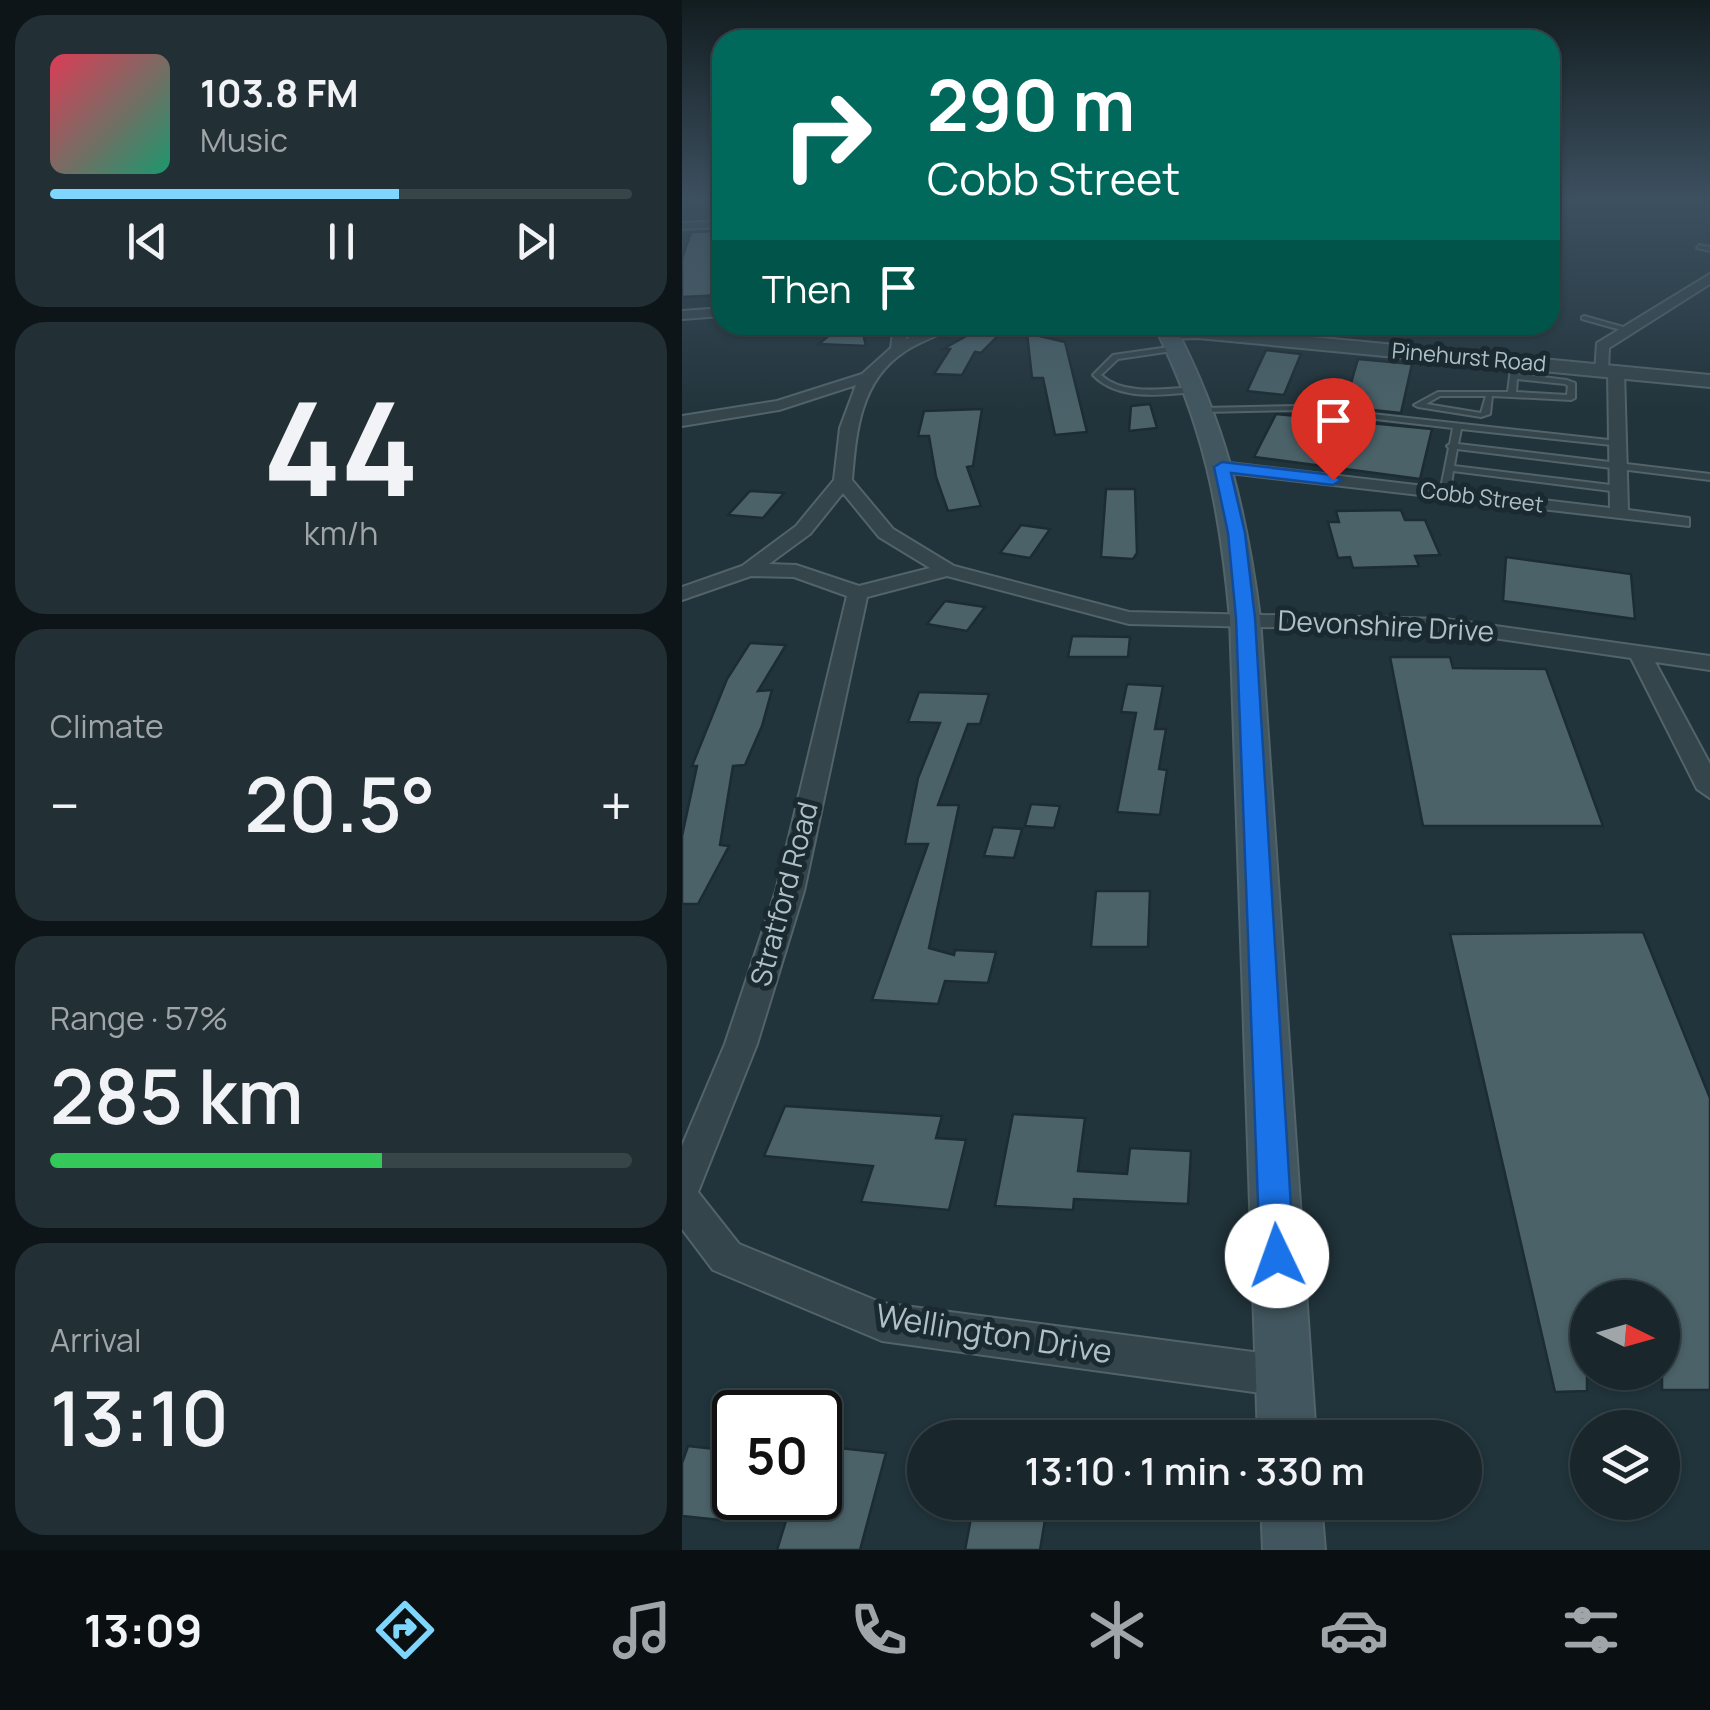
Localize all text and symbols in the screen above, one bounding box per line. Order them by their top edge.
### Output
text: 290 m [927,56,1135,152]
text: 103.8 FM [200,66,359,118]
icon: right [762,70,892,200]
text: Music [200,118,288,162]
text: Cobb Street [927,147,1180,209]
icon: previous [120,214,175,269]
icon: pause [314,214,369,269]
icon: next [508,214,563,269]
icon: arrive [871,260,926,315]
text: Then [762,262,851,314]
street label: Pinehurst Road [1391,335,1547,379]
text: 44 [263,357,419,535]
pin [1291,378,1376,481]
icon: arrive [1306,393,1361,448]
street label: Cobb Street [1419,475,1545,519]
text: km/h [304,511,378,555]
street label: Devonshire Drive [1277,600,1495,650]
text: Climate [50,704,164,748]
text: 20.5° [244,752,436,855]
text: − [50,767,80,843]
text: + [600,767,632,843]
street label: Stratford Road [740,798,826,990]
text: Range · 57% [50,996,228,1040]
text: 285 km [50,1044,303,1147]
position arrow [1225,1204,1329,1308]
north arrow [1570,1280,1680,1390]
map controls [1570,1280,1680,1520]
street label: Wellington Drive [873,1293,1115,1373]
text: Arrival [50,1318,141,1362]
text: 13:10 [50,1366,229,1469]
speed limit sign: 50 [712,1390,842,1520]
button: layers [1570,1410,1680,1520]
text: 13:10 · 1 min · 330 m [1025,1444,1364,1496]
icon: directions [370,1595,440,1665]
icon: music [607,1595,677,1665]
icon: phone [844,1595,914,1665]
icon: climate [1082,1595,1152,1665]
icon: car [1319,1595,1389,1665]
icon: filters [1556,1595,1626,1665]
text: 13:09 [84,1599,203,1661]

